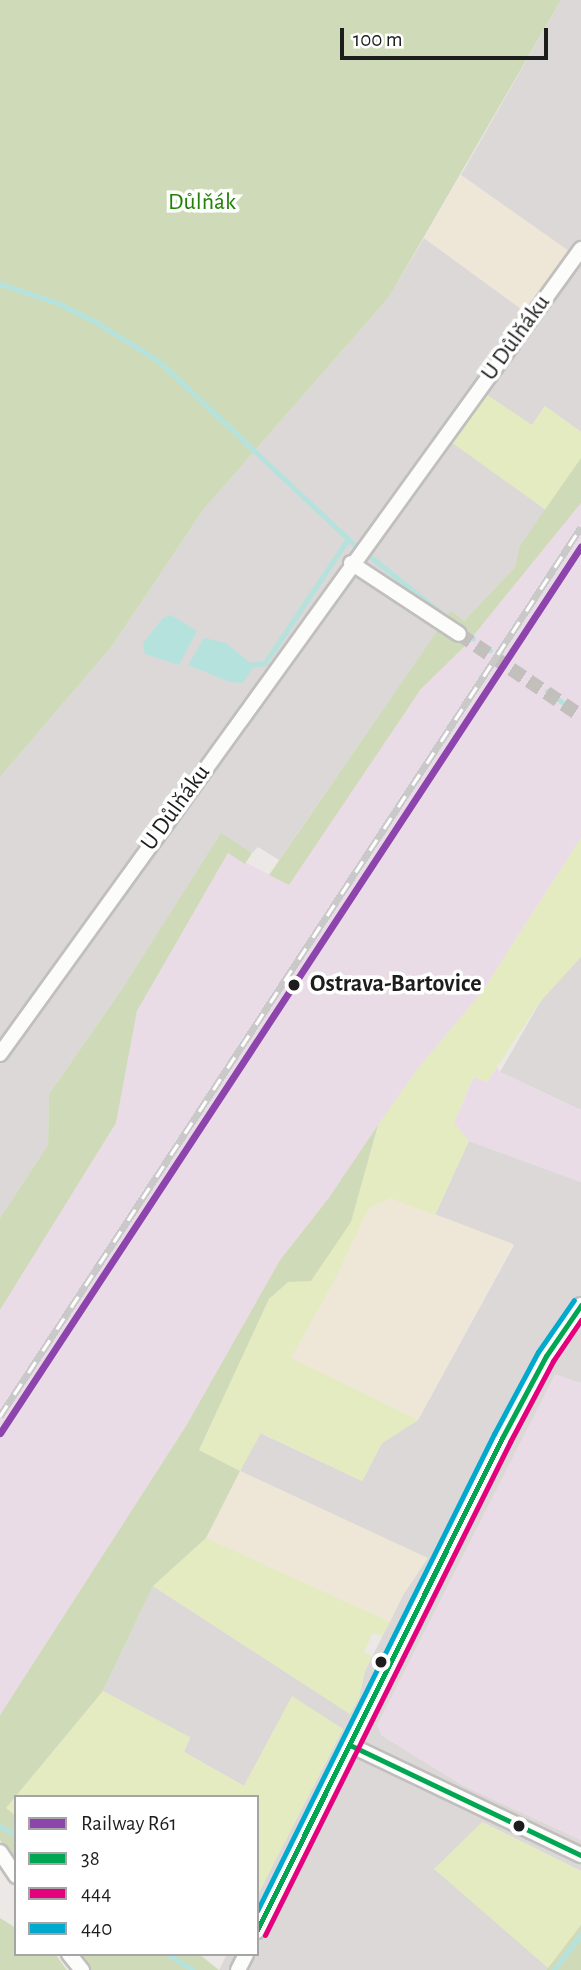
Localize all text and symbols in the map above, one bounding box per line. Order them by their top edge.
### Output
scale bar [343,14,551,58]
text: 100 m [353,29,403,50]
park label: Důlňák [168,189,236,217]
street label: U Důlňáku [475,289,557,387]
street label: U Důlňáku [135,759,217,857]
place label: Ostrava-Bartovice [310,971,482,999]
marker: Ostrava-Bartovice [284,975,304,995]
unlabelled marker [374,1655,388,1669]
legend [14,1795,259,1956]
text: Railway R61 [81,1813,177,1834]
unlabelled marker [512,1819,526,1833]
text: 38 [81,1848,100,1869]
text: 444 [81,1883,111,1904]
text: 440 [81,1918,112,1939]

